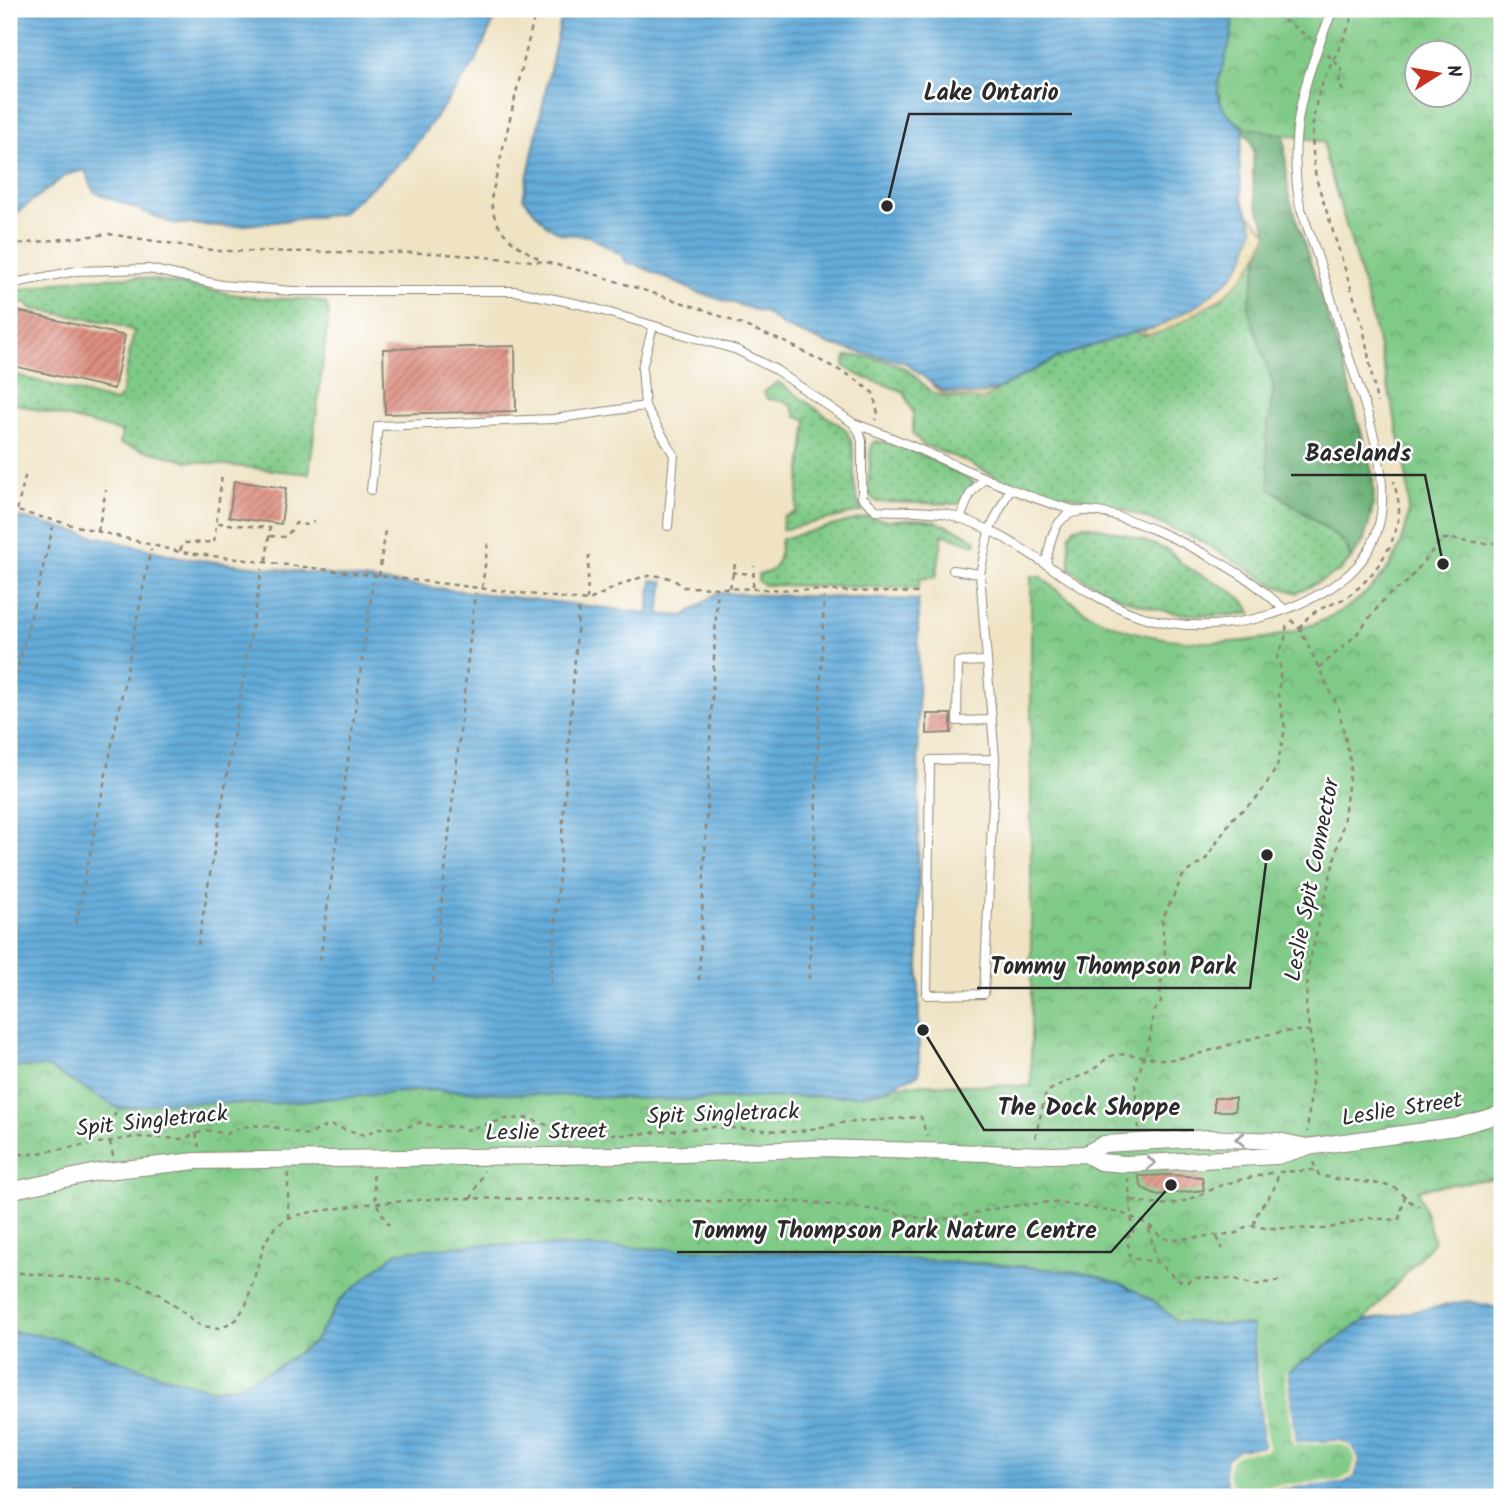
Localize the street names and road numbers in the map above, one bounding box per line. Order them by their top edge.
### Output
street label: Leslie Spit Connector [1276,774,1351,985]
street label: Leslie Street [1339,1083,1466,1137]
street label: Spit Singletrack [646,1094,800,1136]
street label: Spit Singletrack [75,1096,230,1148]
street label: Leslie Street [485,1114,608,1152]

